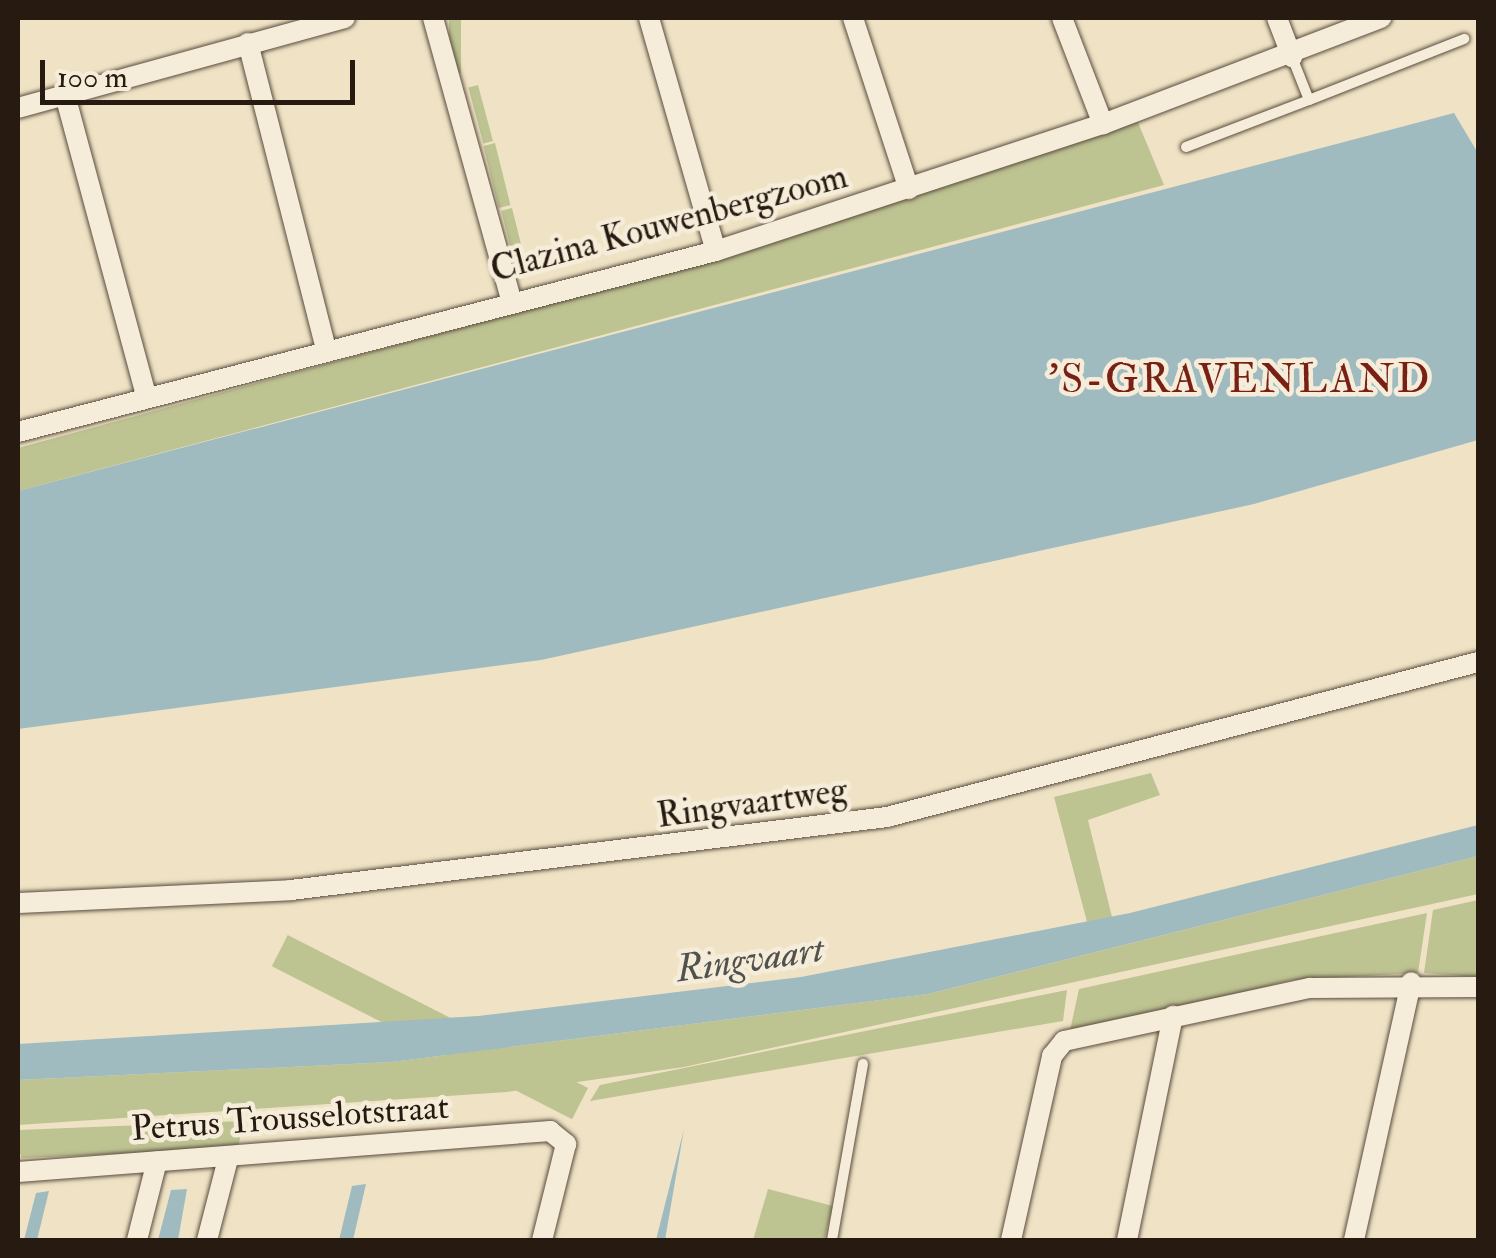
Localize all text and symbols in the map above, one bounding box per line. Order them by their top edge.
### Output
scale bar [45,40,360,102]
text: 100 m [57,59,128,96]
street label: Clazina Kouwenbergzoom [486,155,852,291]
district label: 'S-GRAVENLAND [1048,356,1432,404]
street label: Ringvaartweg [654,769,850,837]
water label: Ringvaart [673,927,827,993]
street label: Petrus Trousselotstraat [130,1086,450,1150]

